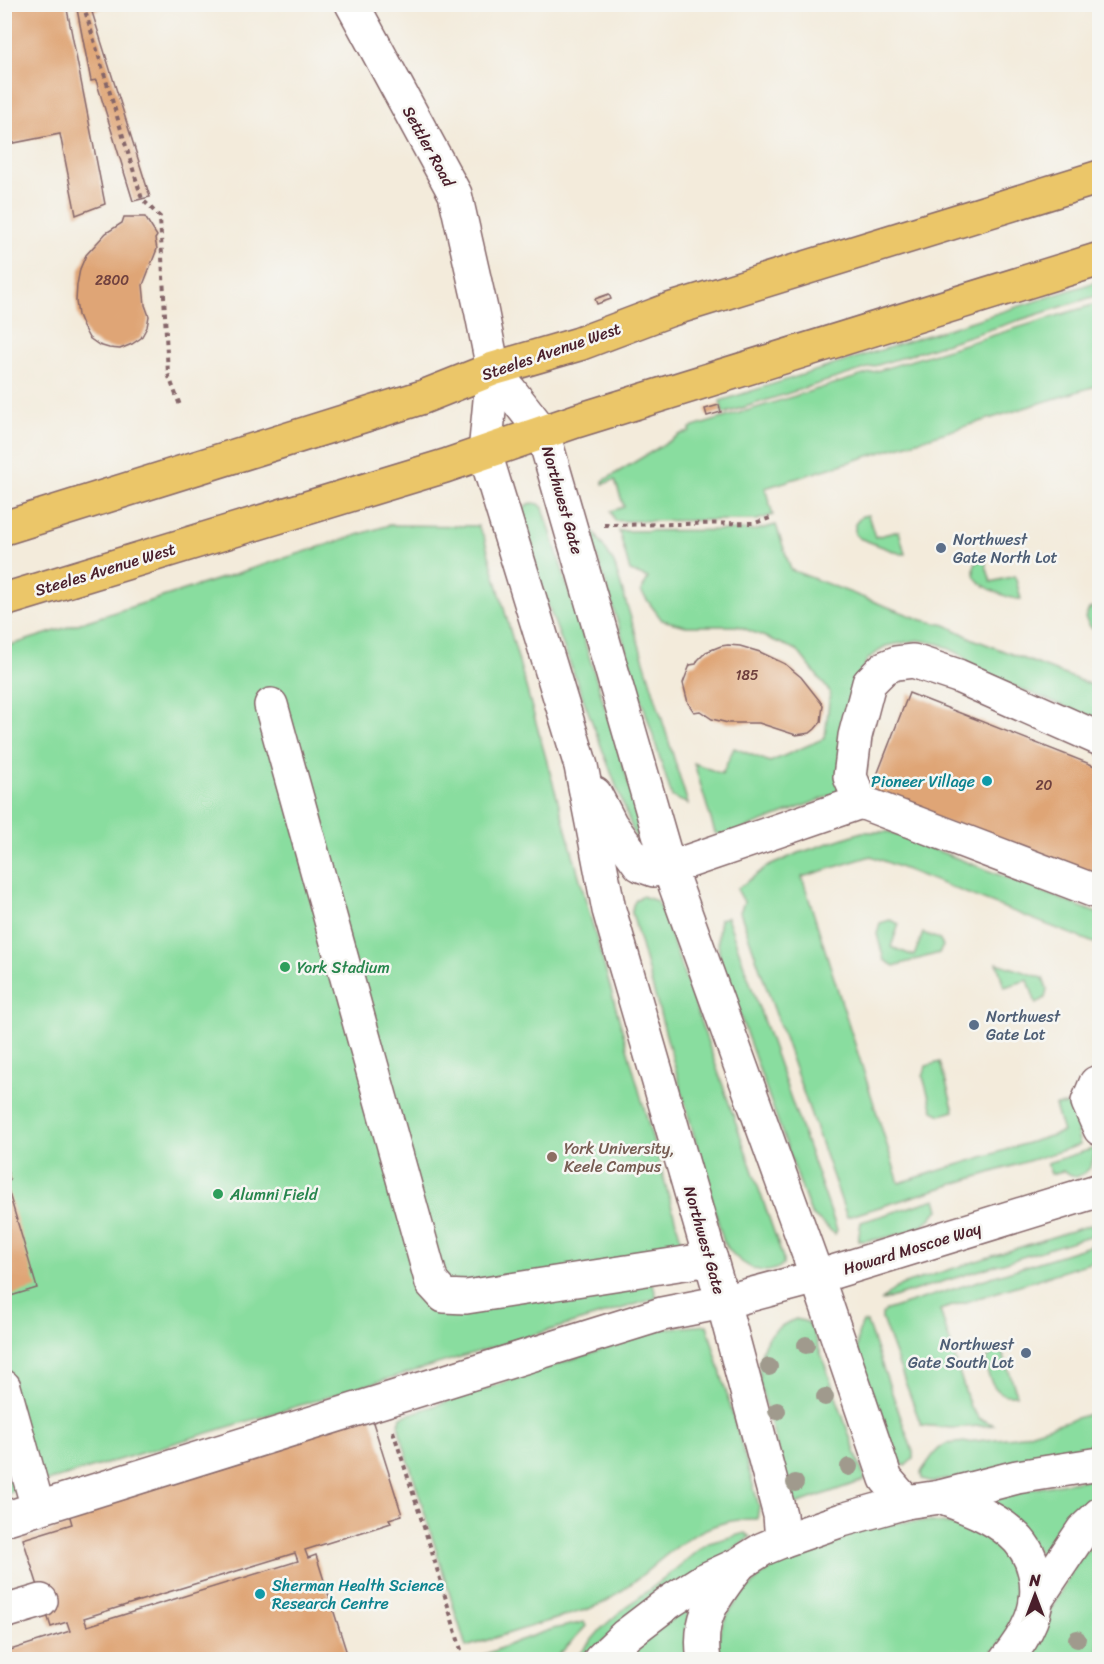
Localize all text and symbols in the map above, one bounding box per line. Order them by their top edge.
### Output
street label: Settler Road [394,100,464,194]
house number: 2800 [95,268,129,293]
street label: Steeles Avenue West [478,314,625,389]
street label: Northwest Gate [533,442,592,558]
place label: Northwest Gate North Lot [953,525,1058,572]
street label: Steeles Avenue West [31,534,179,605]
marker: Northwest Gate North Lot [934,541,948,555]
house number: 185 [735,663,759,688]
place label: Pioneer Village [871,767,975,796]
house number: 20 [1036,773,1053,798]
marker: Pioneer Village [980,774,994,788]
place label: York Stadium [297,953,390,982]
marker: York Stadium [278,960,292,974]
place label: Northwest Gate Lot [986,1002,1061,1049]
marker: Northwest Gate Lot [967,1018,981,1032]
place label: York University, Keele Campus [564,1134,674,1181]
marker: York University, Keele Campus [545,1150,559,1164]
place label: Alumni Field [229,1180,319,1209]
street label: Northwest Gate [675,1182,734,1298]
marker: Alumni Field [211,1187,225,1201]
street label: Howard Moscoe Way [839,1213,986,1283]
place label: Northwest Gate South Lot [908,1330,1015,1377]
marker: Northwest Gate South Lot [1019,1346,1033,1360]
north arrow [1005,1565,1065,1625]
text: N [1028,1566,1041,1595]
place label: Sherman Health Science Research Centre [272,1571,444,1618]
marker: Sherman Health Science Research Centre [253,1587,267,1601]

